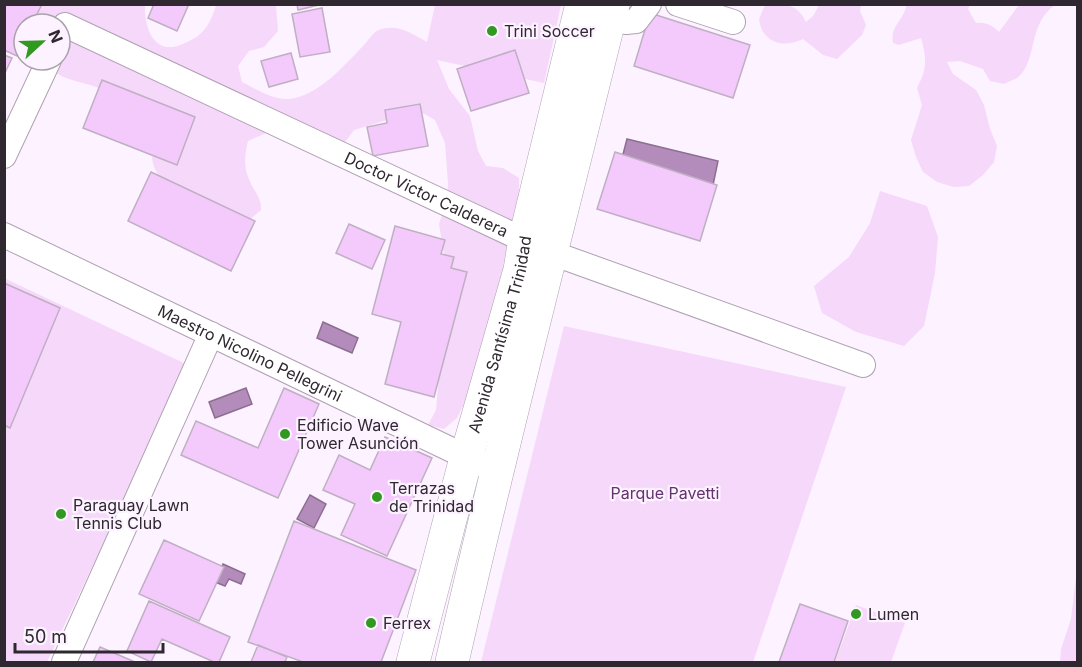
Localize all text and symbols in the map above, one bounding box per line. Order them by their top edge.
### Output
north arrow [12,12,72,72]
place label: Trini Soccer [504,21,595,41]
marker: Trini Soccer [485,24,499,38]
text: N [44,27,67,46]
street label: Doctor Victor Calderera [341,147,511,241]
street label: Avenida Santísima Trinidad [464,234,535,435]
street label: Maestro Nicolino Pellegrini [155,300,346,406]
place label: Edificio Wave Tower Asunción [297,415,419,453]
marker: Edificio Wave Tower Asunción [278,427,292,441]
place label: Terrazas de Trinidad [389,478,474,516]
park label: Parque Pavetti [611,483,719,503]
marker: Terrazas de Trinidad [370,490,384,504]
place label: Paraguay Lawn Tennis Club [73,495,189,533]
marker: Paraguay Lawn Tennis Club [54,507,68,521]
place label: Lumen [868,604,919,624]
marker: Lumen [849,607,863,621]
place label: Ferrex [383,613,431,633]
scale bar [15,616,164,654]
marker: Ferrex [364,616,378,630]
text: 50 m [24,626,67,647]

